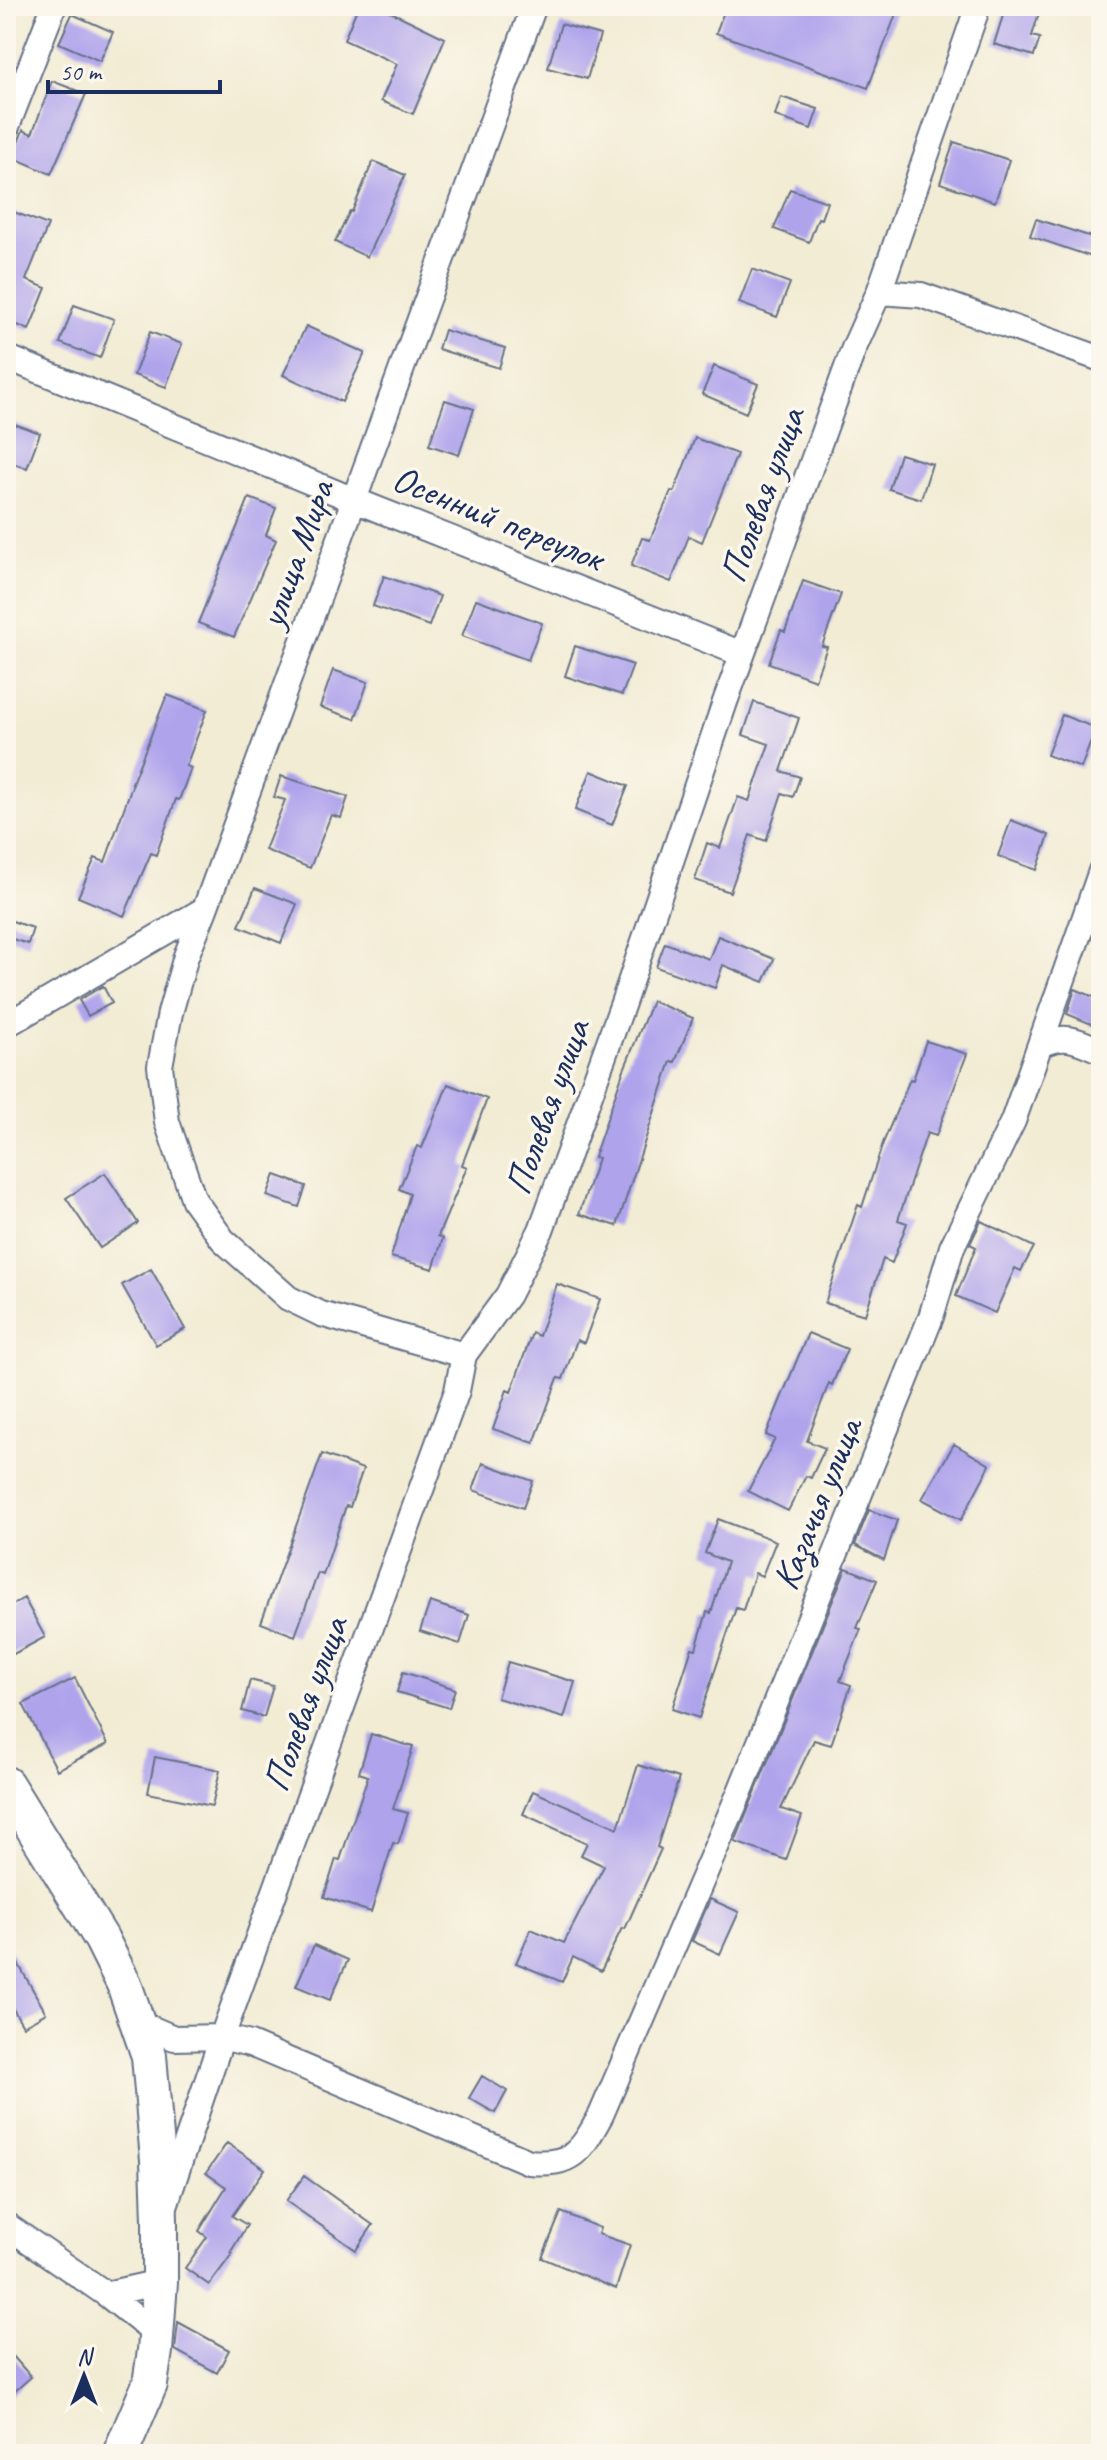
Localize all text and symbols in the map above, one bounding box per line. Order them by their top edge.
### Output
scale bar [48,44,220,94]
text: 50 m [60,57,103,87]
street label: Полевая улица [709,399,816,589]
street label: Осенний переулок [386,454,614,583]
street label: улица Мира [247,472,345,636]
street label: Полевая улица [494,1011,601,1201]
street label: Казачья улица [761,1408,874,1596]
street label: Полевая улица [252,1608,359,1798]
north arrow [44,2336,124,2416]
text: N [77,2343,94,2371]

